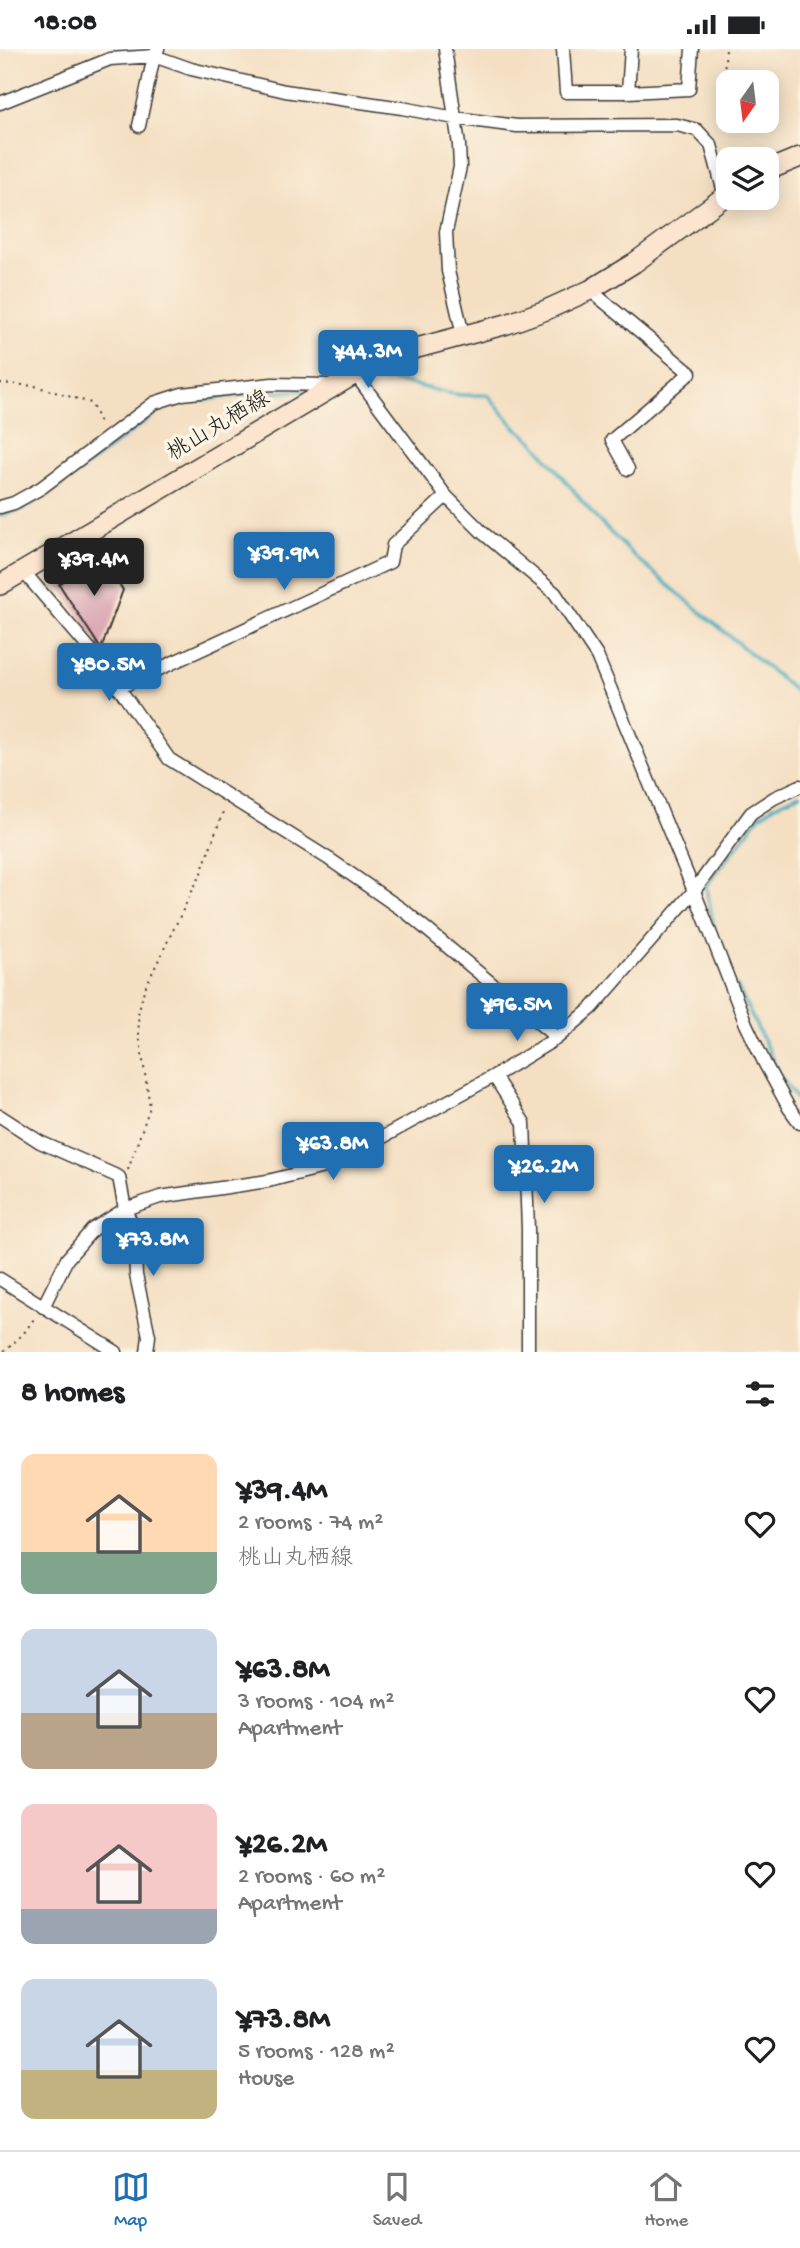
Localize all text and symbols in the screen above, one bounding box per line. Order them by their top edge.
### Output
text: 18:08 [35,9,97,40]
north arrow [716,70,779,133]
map controls [716,70,779,210]
button: layers [716,147,779,210]
pin: ¥44.3M [311,331,425,390]
text: ¥44.3M [334,339,402,366]
street label: 桃山丸栖線 [162,385,275,468]
pin: ¥39.9M [227,533,341,592]
pin: ¥39.4M [37,539,151,598]
text: ¥39.9M [250,541,318,568]
text: ¥39.4M [60,547,128,574]
pin: ¥80.5M [52,643,166,703]
text: ¥80.5M [73,652,145,679]
pin: ¥96.5M [460,983,574,1043]
text: ¥96.5M [482,992,552,1019]
pin: ¥63.8M [276,1123,390,1182]
text: ¥63.8M [298,1131,368,1158]
pin: ¥26.2M [487,1145,601,1205]
text: ¥26.2M [510,1154,578,1181]
pin: ¥73.8M [96,1219,210,1278]
text: ¥73.8M [118,1227,188,1254]
icon: filters [741,1375,779,1413]
text: 8 homes [21,1377,124,1412]
text: ¥39.4M [238,1475,327,1510]
icon: home [77,1482,161,1566]
icon: heart [741,1505,779,1543]
text: 2 rooms · 74 m² [238,1510,383,1537]
text: 桃山丸栖線 [238,1546,353,1573]
text: ¥63.8M [238,1654,329,1689]
icon: home [77,1657,161,1741]
icon: heart [741,1680,779,1718]
text: 3 rooms · 104 m² [238,1689,394,1716]
text: Apartment [238,1716,342,1743]
text: ¥26.2M [238,1829,327,1864]
icon: home [77,1832,161,1916]
icon: heart [741,1855,779,1893]
text: 2 rooms · 60 m² [238,1864,385,1891]
text: Apartment [238,1891,342,1918]
text: ¥73.8M [238,2004,330,2039]
icon: home [77,2007,161,2091]
icon: heart [741,2030,779,2068]
text: 5 rooms · 128 m² [238,2039,395,2066]
text: House [238,2066,294,2093]
tab: Map [112,2168,150,2233]
tab: Saved [373,2168,421,2233]
tab: Home [644,2168,688,2233]

